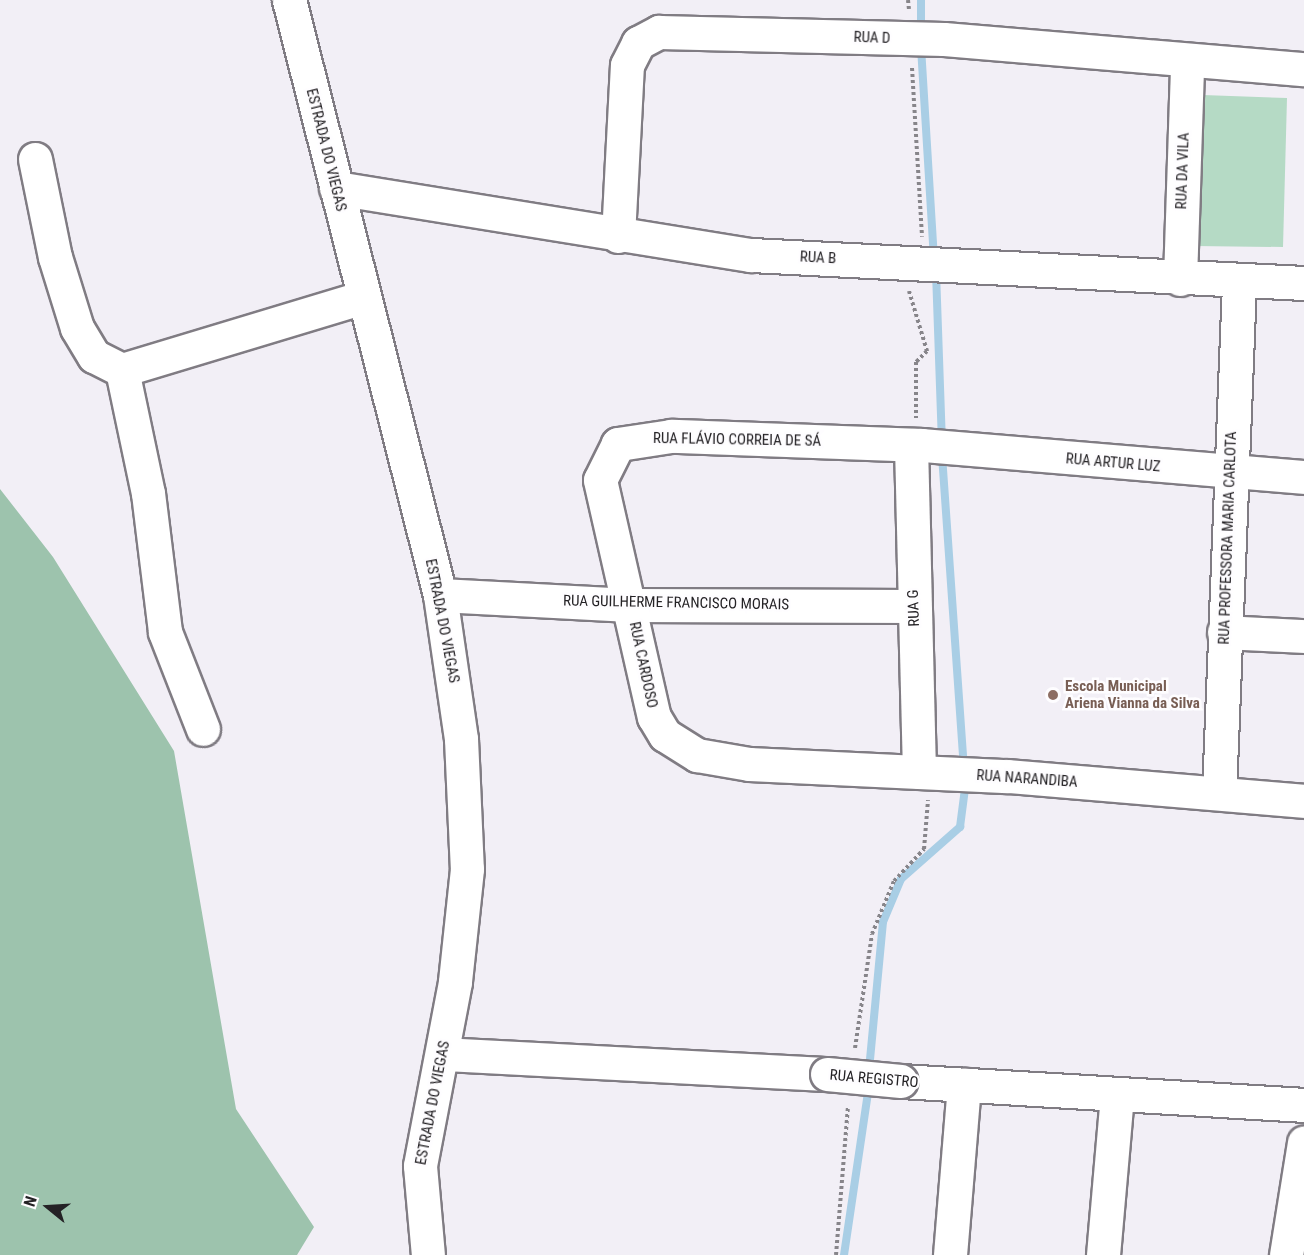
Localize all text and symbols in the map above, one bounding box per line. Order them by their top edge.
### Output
street label: RUA D [853,28,891,48]
street label: ESTRADA DO VIEGAS [302,87,350,213]
street label: RUA DA VILA [1173,132,1193,210]
street label: RUA B [799,248,837,268]
street label: RUA FLÁVIO CORREIA DE SÁ [653,430,821,450]
street label: RUA PROFESSORA MARIA CARLOTA [1215,431,1241,645]
street label: RUA ARTUR LUZ [1065,450,1161,476]
street label: ESTRADA DO VIEGAS [421,557,463,685]
street label: RUA G [904,589,924,627]
street label: RUA GUILHERME FRANCISCO MORAIS [563,592,789,614]
street label: RUA CARDOSO [625,620,661,710]
place label: Escola Municipal Ariena Vianna da Silva [1065,677,1200,712]
marker: Escola Municipal Ariena Vianna da Silva [1046,688,1060,702]
street label: RUA NARANDIBA [976,766,1078,792]
street label: ESTRADA DO VIEGAS [412,1039,454,1167]
street label: RUA REGISTRO [829,1066,919,1092]
north arrow [18,1177,78,1237]
text: N [20,1194,41,1209]

